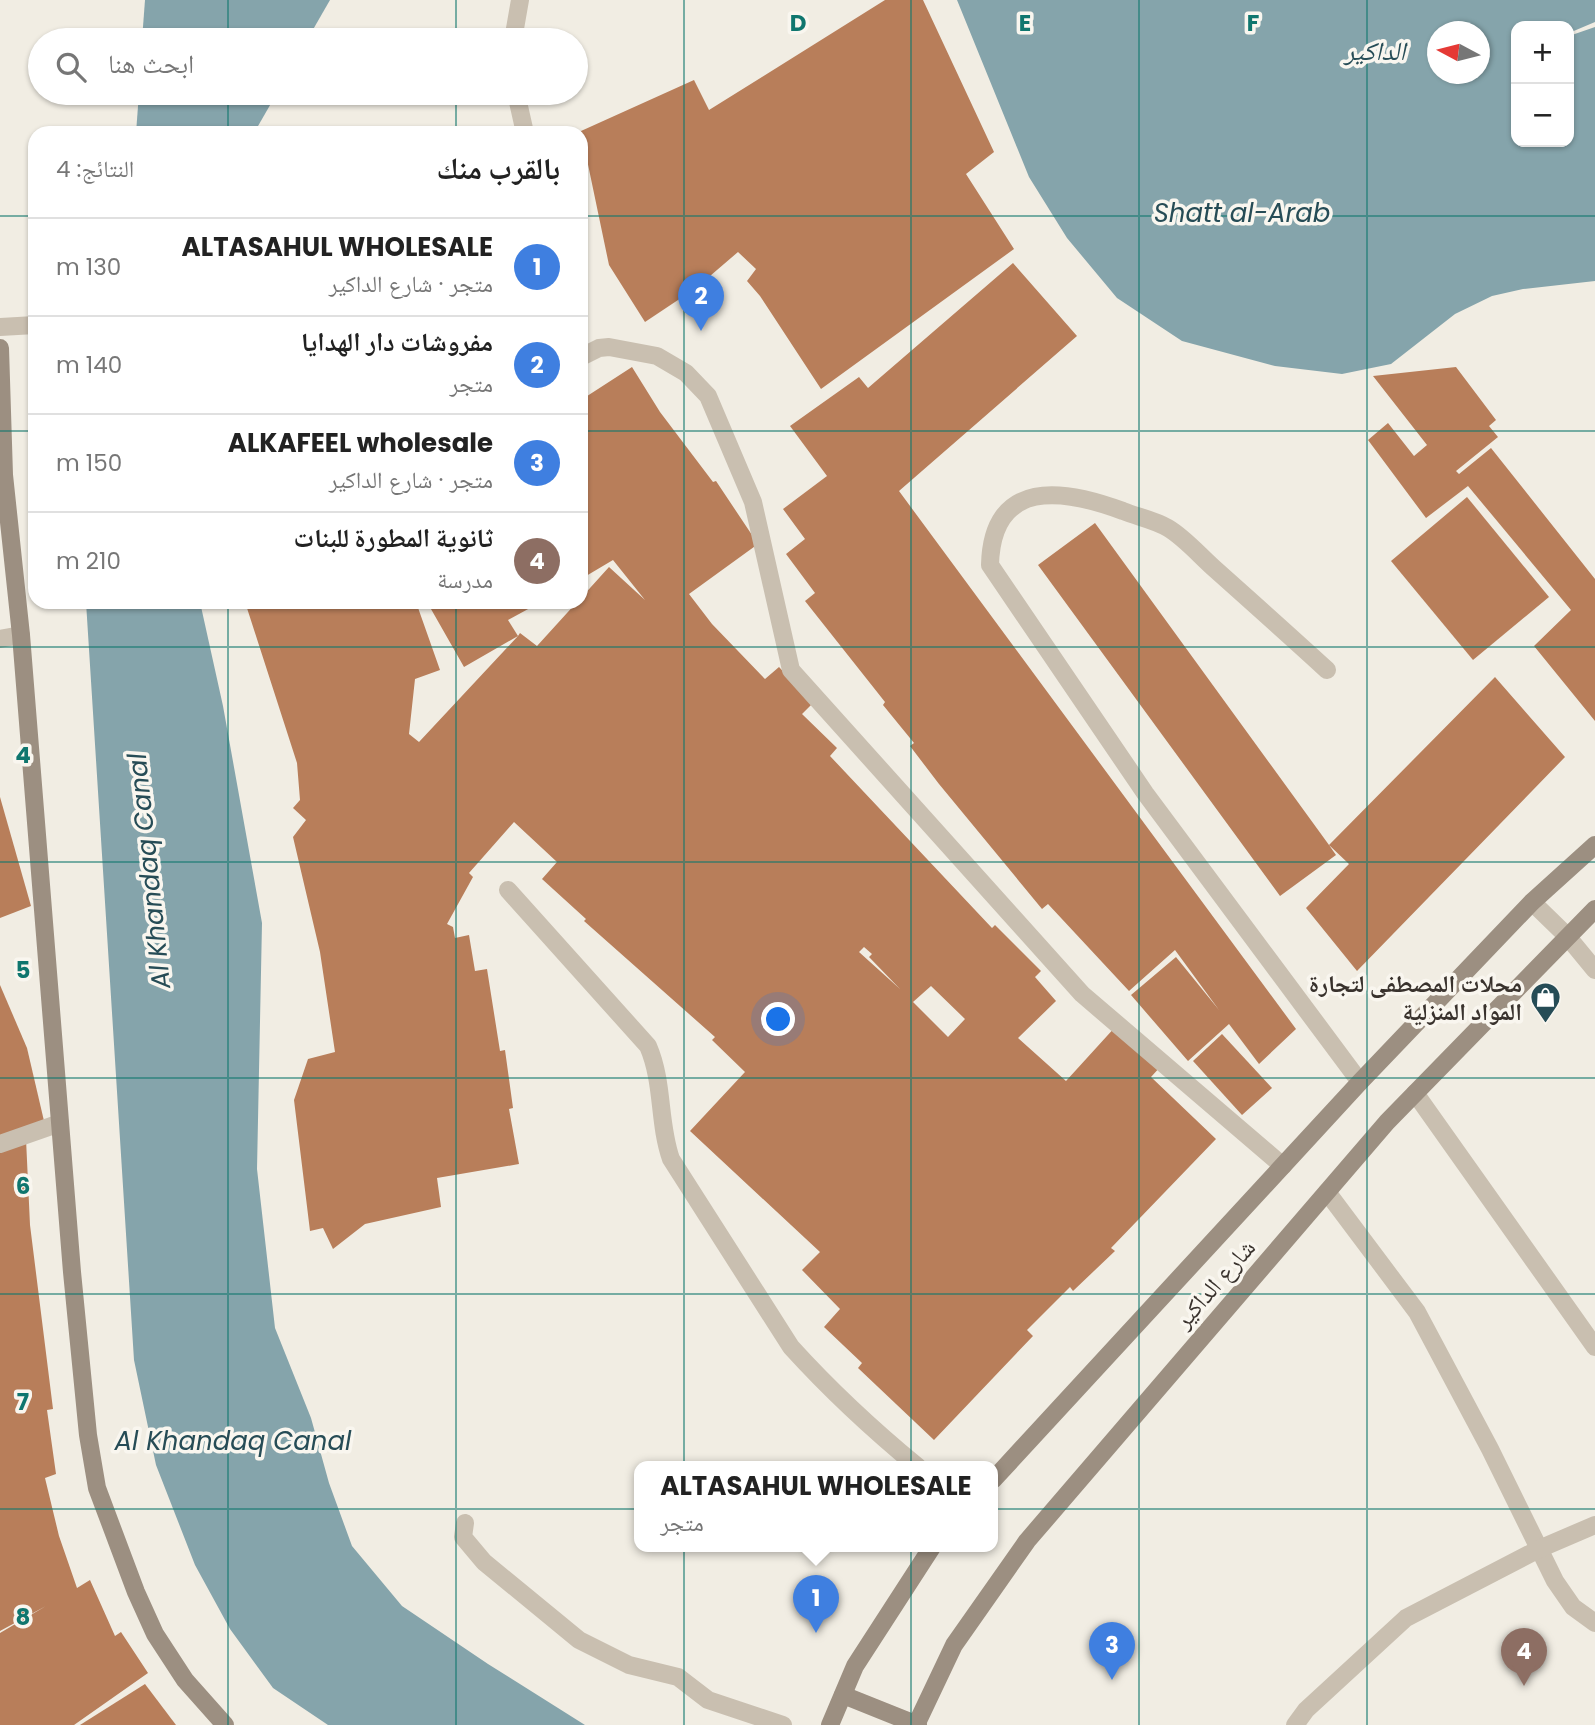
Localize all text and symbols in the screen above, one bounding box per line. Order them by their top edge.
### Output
text: D [790,7,806,39]
text: E [1019,7,1031,39]
text: F [1247,7,1259,39]
north arrow [1427,21,1490,84]
map controls [1511,21,1574,147]
button: + [1511,21,1574,84]
search box [28,28,588,105]
water label: الداكير [1343,33,1408,69]
text: ابحث هنا [108,46,194,82]
icon: search [52,48,90,86]
button: − [1511,84,1574,147]
text: بالقرب منك [437,147,560,190]
text: النتائج: 4 [56,153,134,185]
water label: Shatt al-Arab [1154,195,1330,231]
text: ALTASAHUL WHOLESALE [182,229,493,265]
text: 130 m [56,251,121,283]
text: 1 [533,251,541,283]
text: متجر · شارع الداكير [329,268,493,300]
pin: 2 [678,273,724,331]
text: مفروشات دار الهدايا [301,324,493,360]
text: 140 m [56,349,122,381]
text: 2 [530,349,544,381]
text: متجر [450,368,493,400]
text: ALKAFEEL wholesale [228,425,493,461]
text: 150 m [56,447,122,479]
text: 3 [530,447,544,479]
text: متجر · شارع الداكير [329,464,493,496]
text: ثانوية المطورة للبنات [293,520,493,556]
text: 210 m [56,545,121,577]
text: 4 [529,545,545,577]
text: مدرسة [437,564,493,596]
text: 4 [15,739,31,771]
water label: Al Khandaq Canal [119,751,179,992]
text: 5 [16,954,30,986]
place label: محلات المصطفى لتجارة المواد المنزلية [1309,967,1522,1028]
shop icon: محلات المصطفى لتجارة المواد المنزلية [1528,981,1562,1025]
your location [761,1002,795,1036]
text: 6 [16,1170,30,1202]
street label: شارع الداكير [1166,1232,1263,1336]
text: 7 [17,1386,29,1418]
water label: Al Khandaq Canal [114,1423,352,1459]
popup [634,1461,998,1552]
text: ALTASAHUL WHOLESALE [660,1468,972,1504]
text: متجر [660,1507,704,1539]
pin: 1 [793,1575,839,1633]
text: 8 [16,1601,30,1633]
pin: 3 [1089,1622,1135,1680]
pin: 4 [1501,1628,1547,1686]

